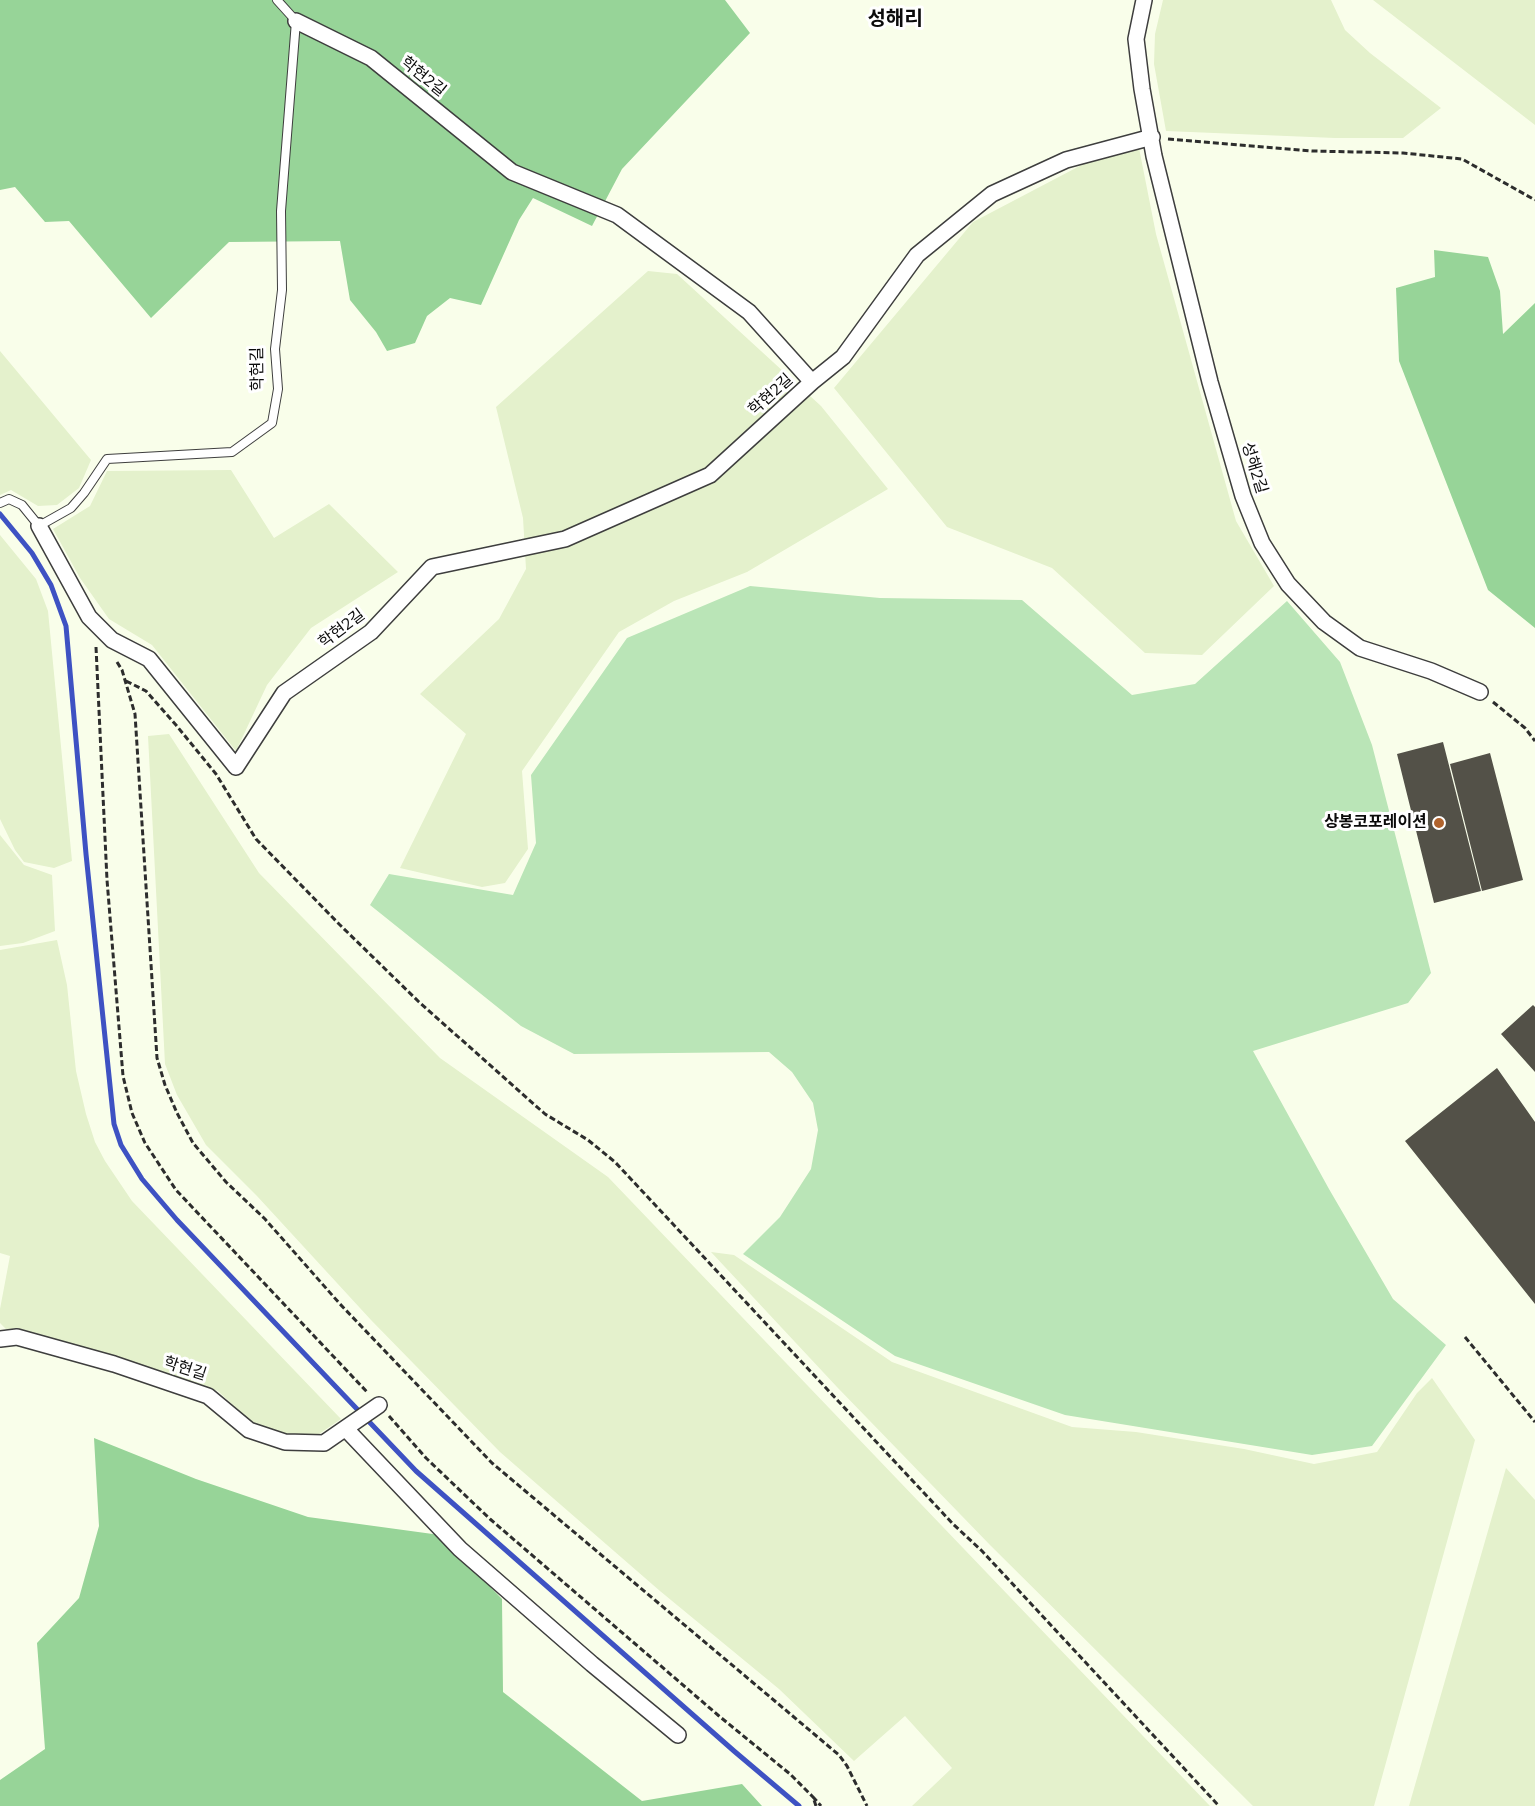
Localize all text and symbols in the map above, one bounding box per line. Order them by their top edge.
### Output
district label: 성해리 [867,7,923,31]
street label: 학현2길 [396,53,450,101]
street label: 학현길 [248,347,268,391]
street label: 학현2길 [745,370,797,420]
street label: 성해2길 [1237,440,1271,496]
street label: 학현2길 [315,605,369,653]
place label: 상봉코포레이션 [1324,813,1427,833]
marker: 상봉코포레이션 [1432,816,1446,830]
street label: 학현길 [161,1353,209,1385]

